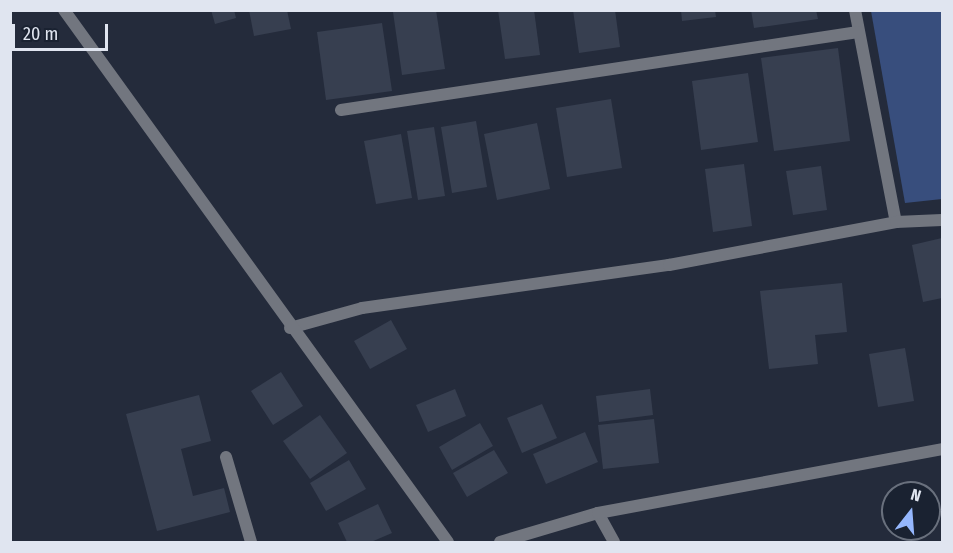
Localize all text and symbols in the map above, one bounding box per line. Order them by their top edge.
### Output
scale bar [15,12,111,50]
text: 20 m [23,23,58,45]
north arrow [881,481,941,541]
text: N [908,485,923,506]

